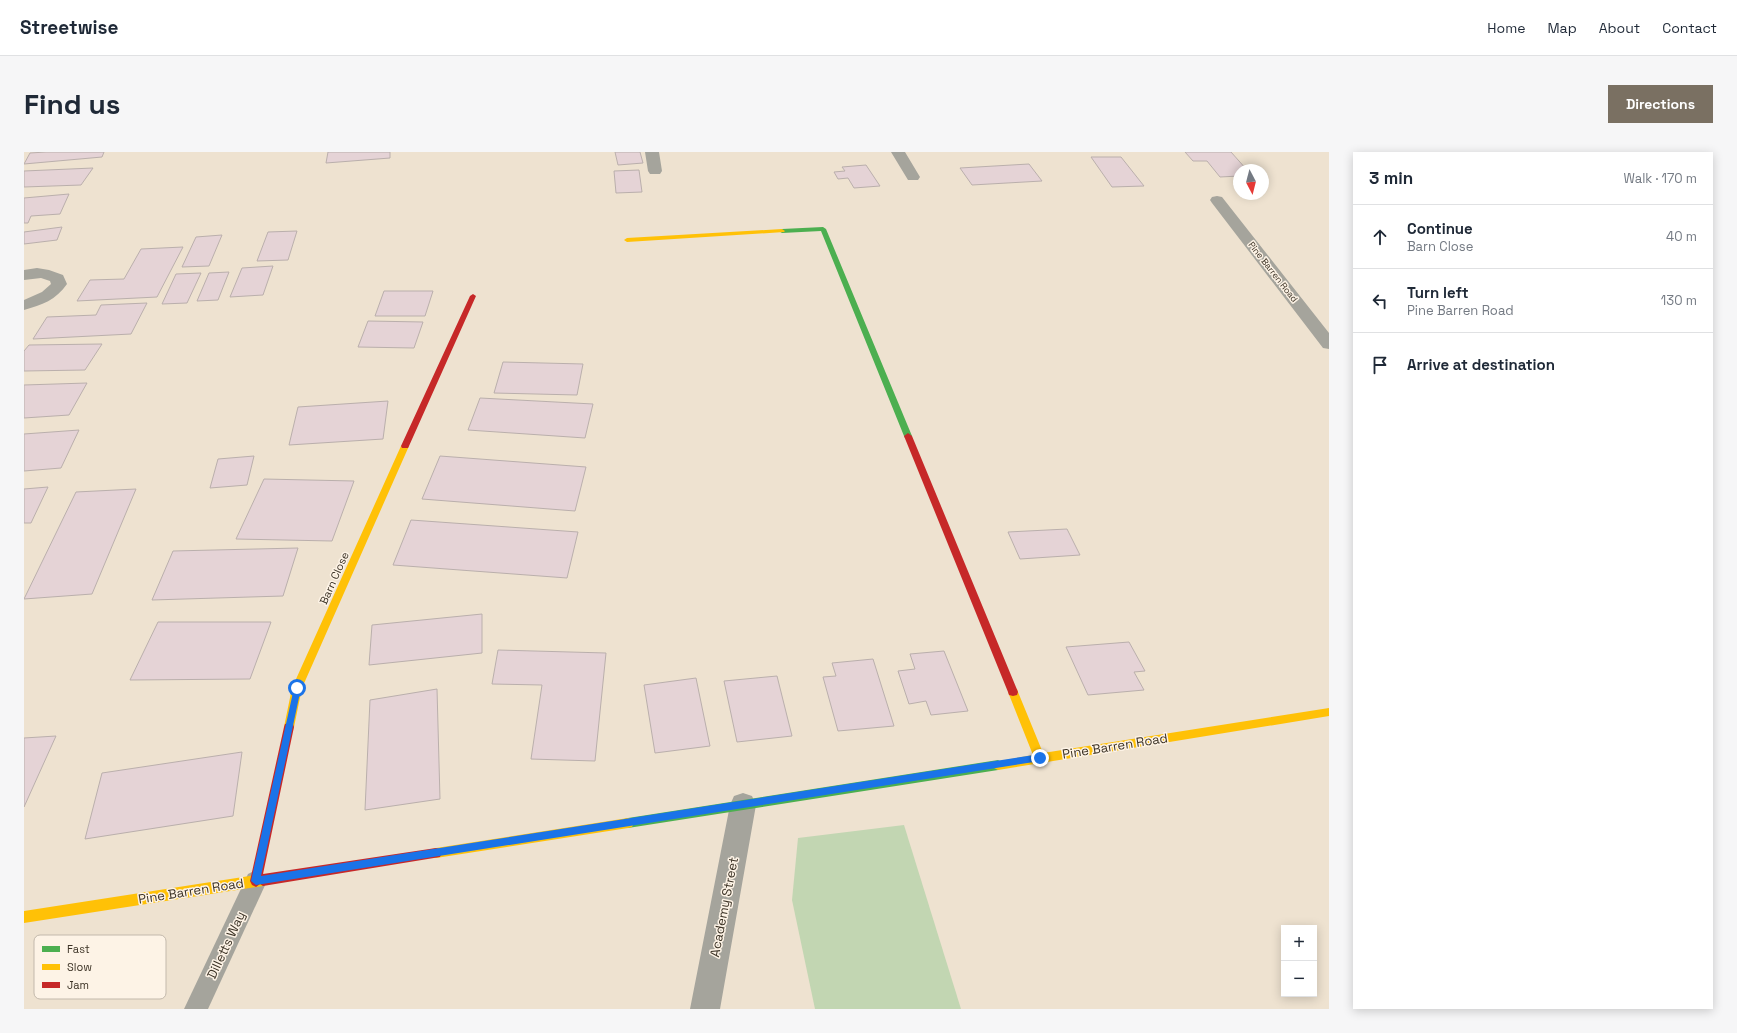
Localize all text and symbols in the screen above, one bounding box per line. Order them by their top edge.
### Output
text: Streetwise [20,15,119,40]
text: Home [1487,19,1525,37]
text: Map [1547,19,1577,37]
text: About [1599,19,1640,37]
text: Contact [1662,19,1717,37]
button: Directions [1608,85,1713,123]
text: Find us [24,86,121,122]
north arrow [1233,164,1269,200]
text: 3 min [1369,167,1413,189]
text: Walk · 170 m [1623,170,1697,187]
text: Continue [1407,219,1473,238]
icon: ahead [1369,226,1391,248]
text: 40 m [1666,228,1697,245]
text: Barn Close [1407,238,1473,255]
street label: Pine Barren Road [1246,239,1301,305]
text: Turn left [1407,283,1469,302]
icon: left [1369,290,1391,312]
text: 130 m [1661,292,1697,309]
text: Pine Barren Road [1407,302,1514,319]
icon: arrive [1369,354,1391,376]
text: Arrive at destination [1407,355,1555,374]
street label: Barn Close [316,549,352,607]
route start [288,679,306,697]
street label: Pine Barren Road [1061,729,1169,763]
route end [1031,749,1049,767]
street label: Academy Street [706,856,742,958]
street label: Pine Barren Road [137,874,245,908]
street label: Dilletts Way [203,908,249,982]
map controls [1281,925,1317,997]
button: + [1281,925,1317,961]
legend [34,935,166,999]
text: Fast [67,942,90,956]
text: Slow [67,960,92,974]
button: − [1281,961,1317,997]
text: Jam [67,978,89,992]

